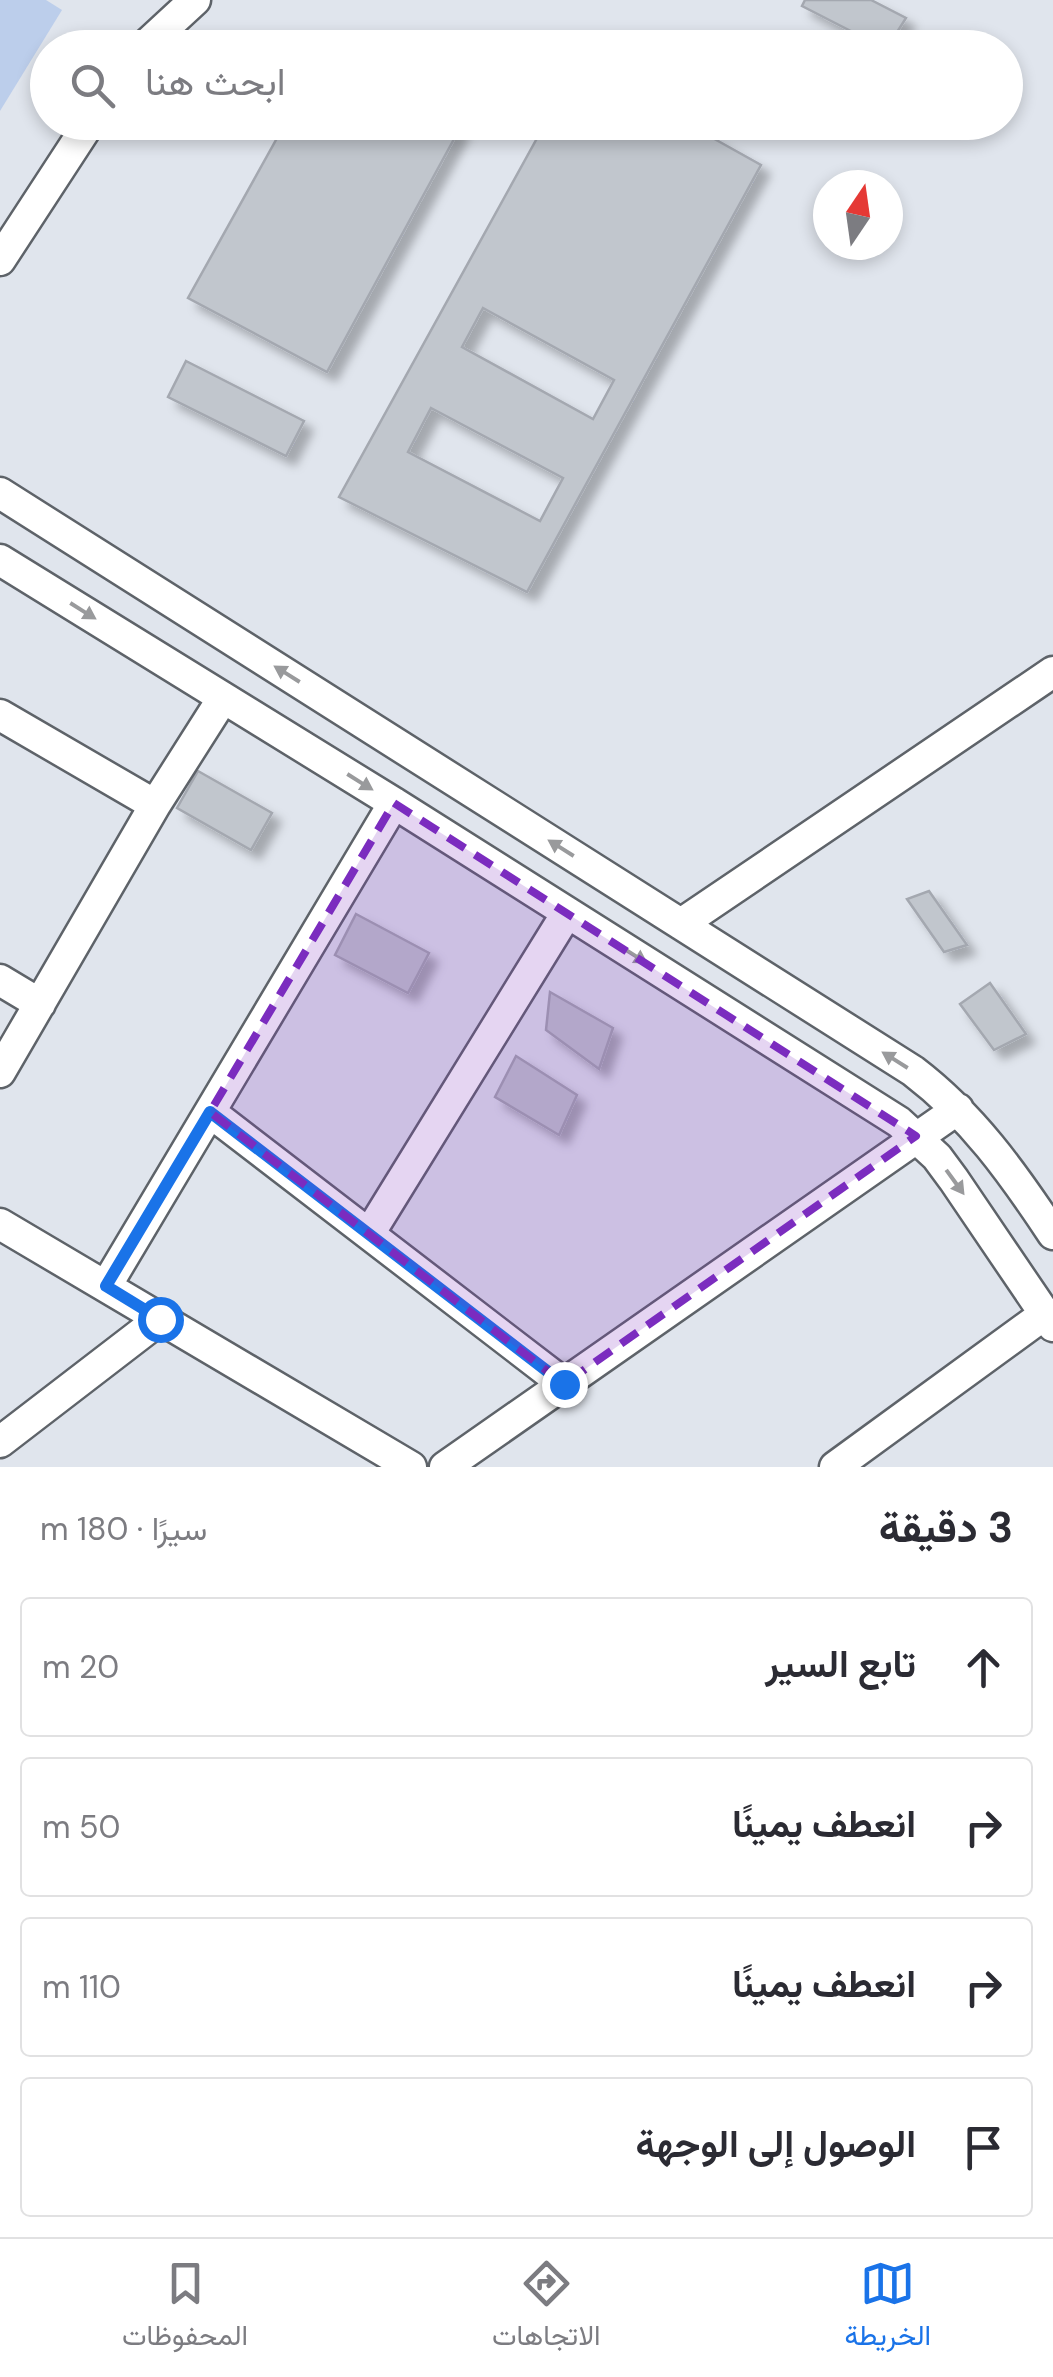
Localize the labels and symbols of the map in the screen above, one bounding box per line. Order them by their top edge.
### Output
north arrow [813,170,903,260]
one-way arrow [69,602,97,619]
one-way arrow [273,666,300,684]
one-way arrow [346,772,373,791]
one-way arrow [547,840,575,858]
one-way arrow [620,946,648,964]
one-way arrow [881,1051,909,1069]
one-way arrow [945,1169,964,1195]
route start [138,1297,184,1343]
route end [542,1362,588,1408]

